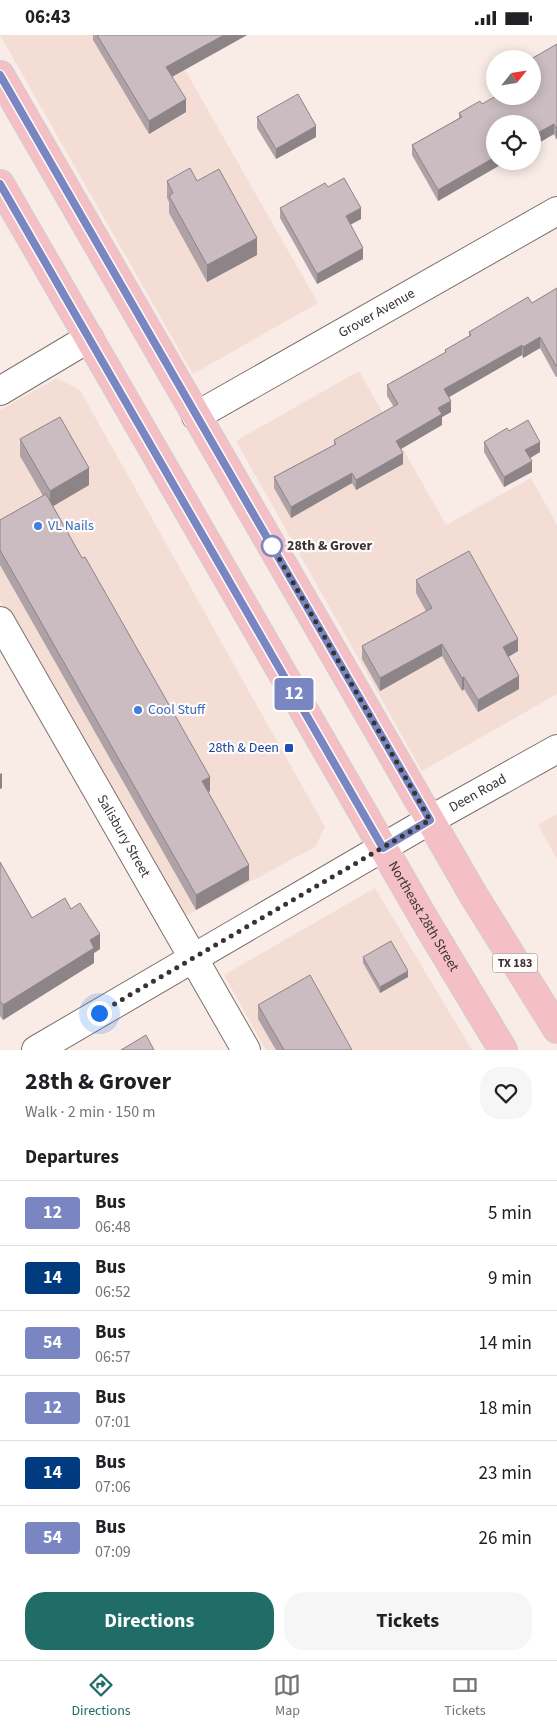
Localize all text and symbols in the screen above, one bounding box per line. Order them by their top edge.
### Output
text: 06:43 [25,4,71,31]
north arrow [486,50,541,105]
map controls [486,50,541,170]
button: locate [486,115,541,170]
street label: Grover Avenue [335,284,419,343]
place label: VL Nails [48,516,94,536]
marker: VL Nails [32,520,44,532]
marker: 28th & Grover [261,535,283,557]
place label: 28th & Grover [287,536,373,556]
line badge: 12 [272,678,316,710]
text: 12 [284,681,304,706]
place label: Cool Stuff [148,700,206,720]
marker: Cool Stuff [132,704,144,716]
place label: 28th & Deen [208,738,279,758]
marker: 28th & Deen [283,742,295,754]
street label: Deen Road [445,769,510,817]
street label: Salisbury Street [92,791,155,881]
street label: Northeast 28th Street [383,858,464,976]
road number: TX 183 [492,953,538,973]
your location [87,1001,112,1026]
text: 28th & Grover [25,1064,171,1099]
button: heart [480,1067,532,1119]
text: Walk · 2 min · 150 m [25,1101,156,1123]
text: Departures [25,1144,119,1171]
text: Bus [95,1189,126,1216]
text: 12 [43,1200,62,1225]
text: 5 min [488,1200,532,1227]
text: 06:48 [95,1216,131,1238]
text: Bus [95,1254,126,1281]
text: 14 [43,1265,62,1290]
text: 9 min [488,1265,532,1292]
text: 06:52 [95,1281,131,1303]
text: Bus [95,1319,126,1346]
text: 54 [43,1330,62,1355]
text: 14 min [478,1330,532,1357]
text: 06:57 [95,1346,131,1368]
text: Bus [95,1384,126,1411]
text: 12 [43,1395,62,1420]
text: 18 min [478,1395,532,1422]
text: 07:01 [95,1411,131,1433]
text: Bus [95,1449,126,1476]
text: 14 [43,1460,62,1485]
text: 23 min [478,1460,532,1487]
text: 07:06 [95,1476,131,1498]
text: Bus [95,1514,126,1541]
text: 54 [43,1525,62,1550]
text: 26 min [478,1525,532,1552]
text: 07:09 [95,1541,131,1563]
button: Directions [25,1592,274,1650]
button: Tickets [284,1592,532,1650]
tab: Directions [71,1671,131,1721]
tab: Map [273,1671,301,1721]
tab: Tickets [444,1671,486,1721]

